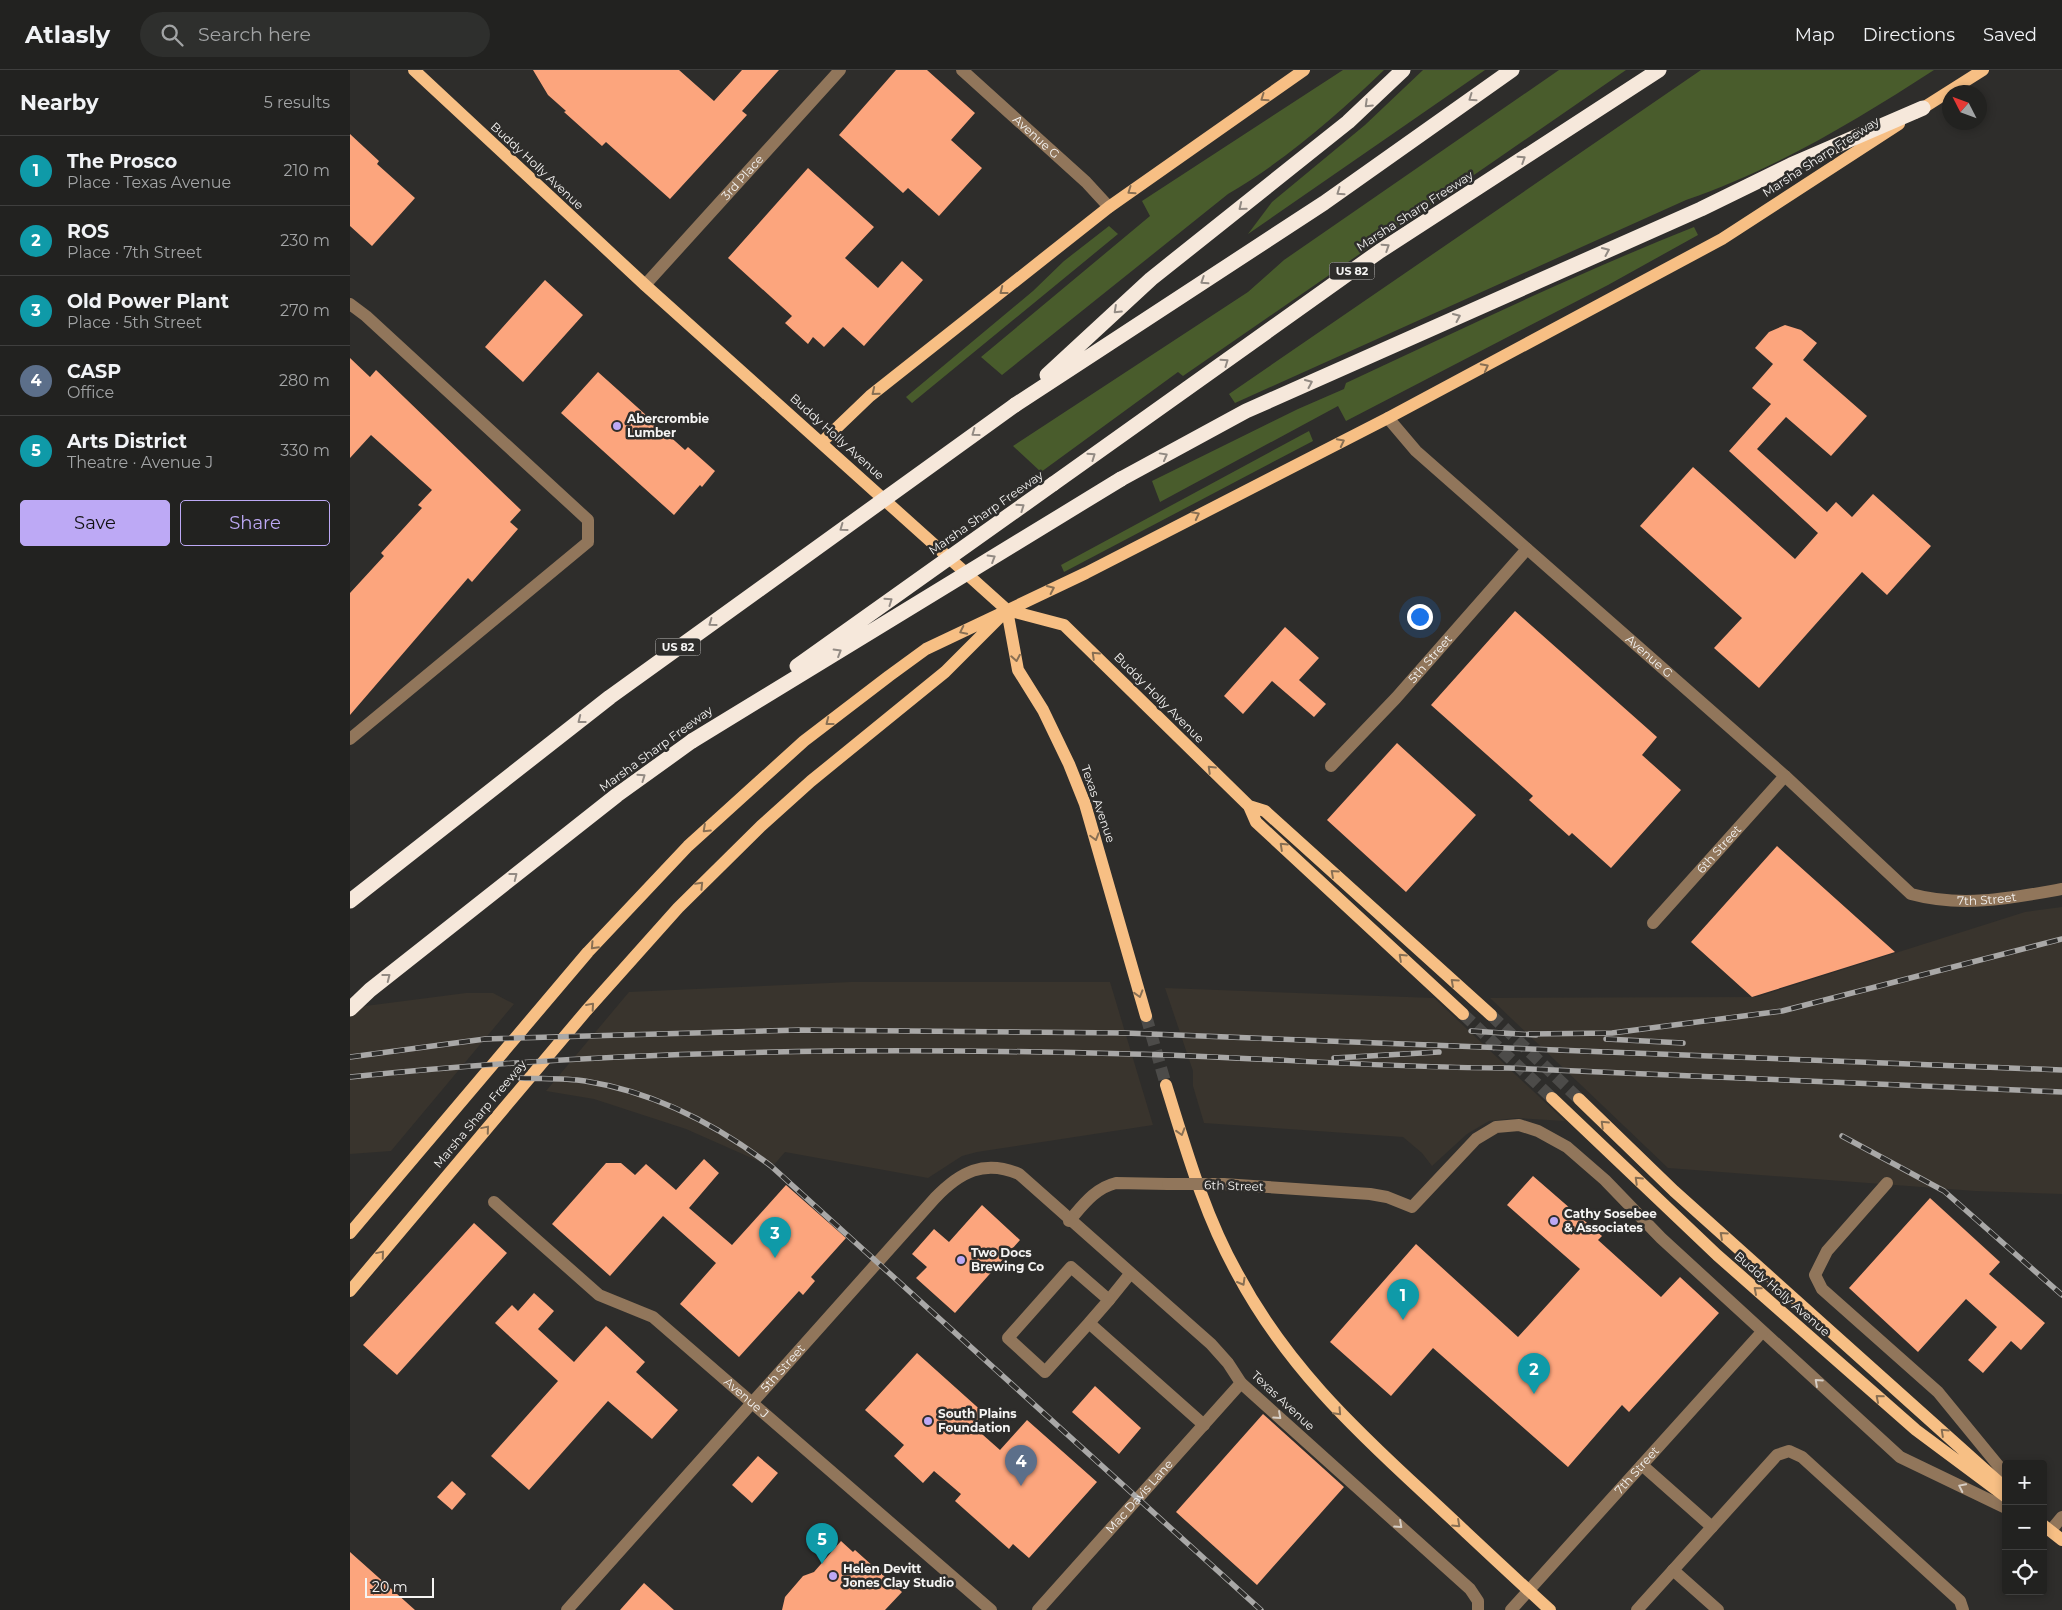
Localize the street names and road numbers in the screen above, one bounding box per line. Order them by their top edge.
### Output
street label: Avenue G [1010,112,1063,162]
street label: Marsha Sharp Freeway [1759,113,1882,200]
street label: Buddy Holly Avenue [488,119,587,213]
street label: 3rd Place [718,152,766,203]
street label: Marsha Sharp Freeway [1353,167,1476,254]
road number: US 82 [1330,262,1374,280]
street label: Buddy Holly Avenue [787,390,888,483]
street label: Marsha Sharp Freeway [926,467,1046,558]
street label: 5th Street [1405,631,1455,686]
street label: Avenue G [1623,631,1676,681]
road number: US 82 [656,638,700,656]
street label: Buddy Holly Avenue [1111,649,1208,746]
street label: Marsha Sharp Freeway [596,702,716,795]
street label: Texas Avenue [1078,763,1119,845]
street label: 6th Street [1693,822,1744,876]
street label: 7th Street [1957,889,2017,908]
street label: Marsha Sharp Freeway [430,1056,529,1171]
street label: 6th Street [1204,1177,1264,1194]
street label: Buddy Holly Avenue [1732,1248,1833,1339]
street label: 5th Street [757,1341,808,1395]
street label: Texas Avenue [1249,1368,1318,1434]
street label: Avenue J [721,1374,772,1421]
street label: 7th Street [1611,1443,1662,1497]
street label: Mac Davis Lane [1102,1456,1176,1536]

